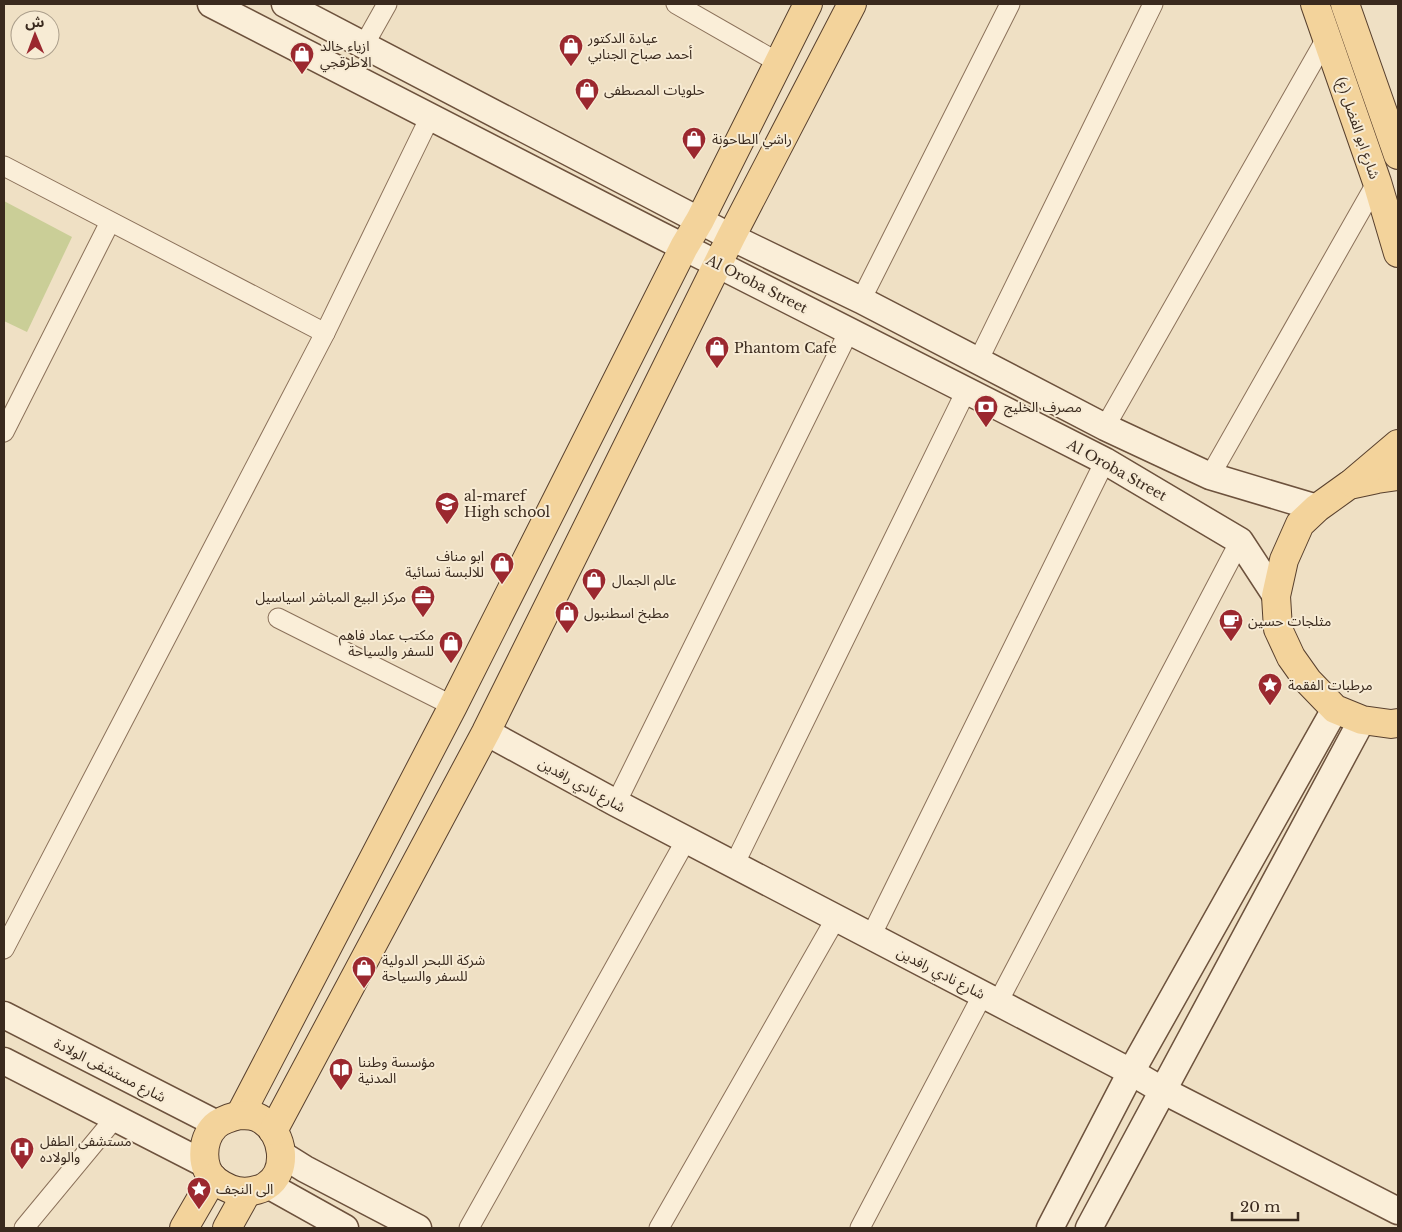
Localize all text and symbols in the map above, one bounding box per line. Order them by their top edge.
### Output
north arrow [10,10,60,60]
text: ش [25,13,45,31]
place label: عيادة الدكتور أحمد صباح الجنابي [587,29,693,65]
shop icon: عيادة الدكتور أحمد صباح الجنابي [558,33,584,67]
place label: ازياء خالد الاطرقجي [320,37,372,73]
shop icon: ازياء خالد الاطرقجي [289,41,315,75]
street label: شارع ابو الفضل (ع) [1330,75,1384,182]
shop icon: حلويات المصطفى [574,77,600,111]
place label: حلويات المصطفى [604,81,705,99]
shop icon: راشي الطاحونة [681,126,707,160]
place label: راشي الطاحونة [712,130,792,150]
street label: Al Oroba Street [702,250,811,318]
shop icon: Phantom Cafe [704,335,730,369]
place label: Phantom Cafe [734,339,837,357]
bank icon: مصرف الخليج [973,394,999,428]
place label: مصرف الخليج [1004,398,1082,418]
street label: Al Oroba Street [1063,435,1171,505]
place label: al-maref High school [464,487,551,521]
school or university icon: al-maref High school [434,491,460,525]
place label: ابو مناف للالبسة نسائية [405,547,484,581]
shop icon: ابو مناف للالبسة نسائية [489,551,515,585]
shop icon: عالم الجمال [581,567,607,601]
place label: عالم الجمال [612,571,676,591]
office icon: مركز البيع المباشر اسياسيل [410,584,436,618]
place label: مركز البيع المباشر اسياسيل [255,588,406,608]
shop icon: مطبخ اسطنبول [554,600,580,634]
place label: مطبخ اسطنبول [584,604,669,624]
cafe icon: مثلجات حسين [1218,608,1244,642]
place label: مثلجات حسين [1248,612,1331,630]
place label: مكتب عماد فاهم للسفر والسياحة [339,626,434,660]
shop icon: مكتب عماد فاهم للسفر والسياحة [438,630,464,664]
place icon: مرطبات الفقمة [1257,672,1283,706]
place label: مرطبات الفقمة [1288,676,1372,694]
street label: شارع نادي رافدين [534,754,629,818]
street label: شارع نادي رافدين [893,943,988,1005]
place label: شركة اللبحر الدولية للسفر والسياحة [382,951,485,985]
shop icon: شركة اللبحر الدولية للسفر والسياحة [351,955,377,989]
street label: شارع مستشفى الولادة [50,1034,169,1108]
place label: مؤسسة وطننا المدنية [358,1053,435,1087]
library icon: مؤسسة وطننا المدنية [328,1057,354,1091]
place label: مستشفى الطفل والولاده [40,1132,132,1166]
hospital icon: مستشفى الطفل والولاده [9,1136,35,1170]
place icon: الى النجف [186,1176,212,1210]
place label: الى النجف [216,1180,273,1198]
scale bar [1232,1190,1298,1222]
text: 20 m [1240,1197,1280,1216]

